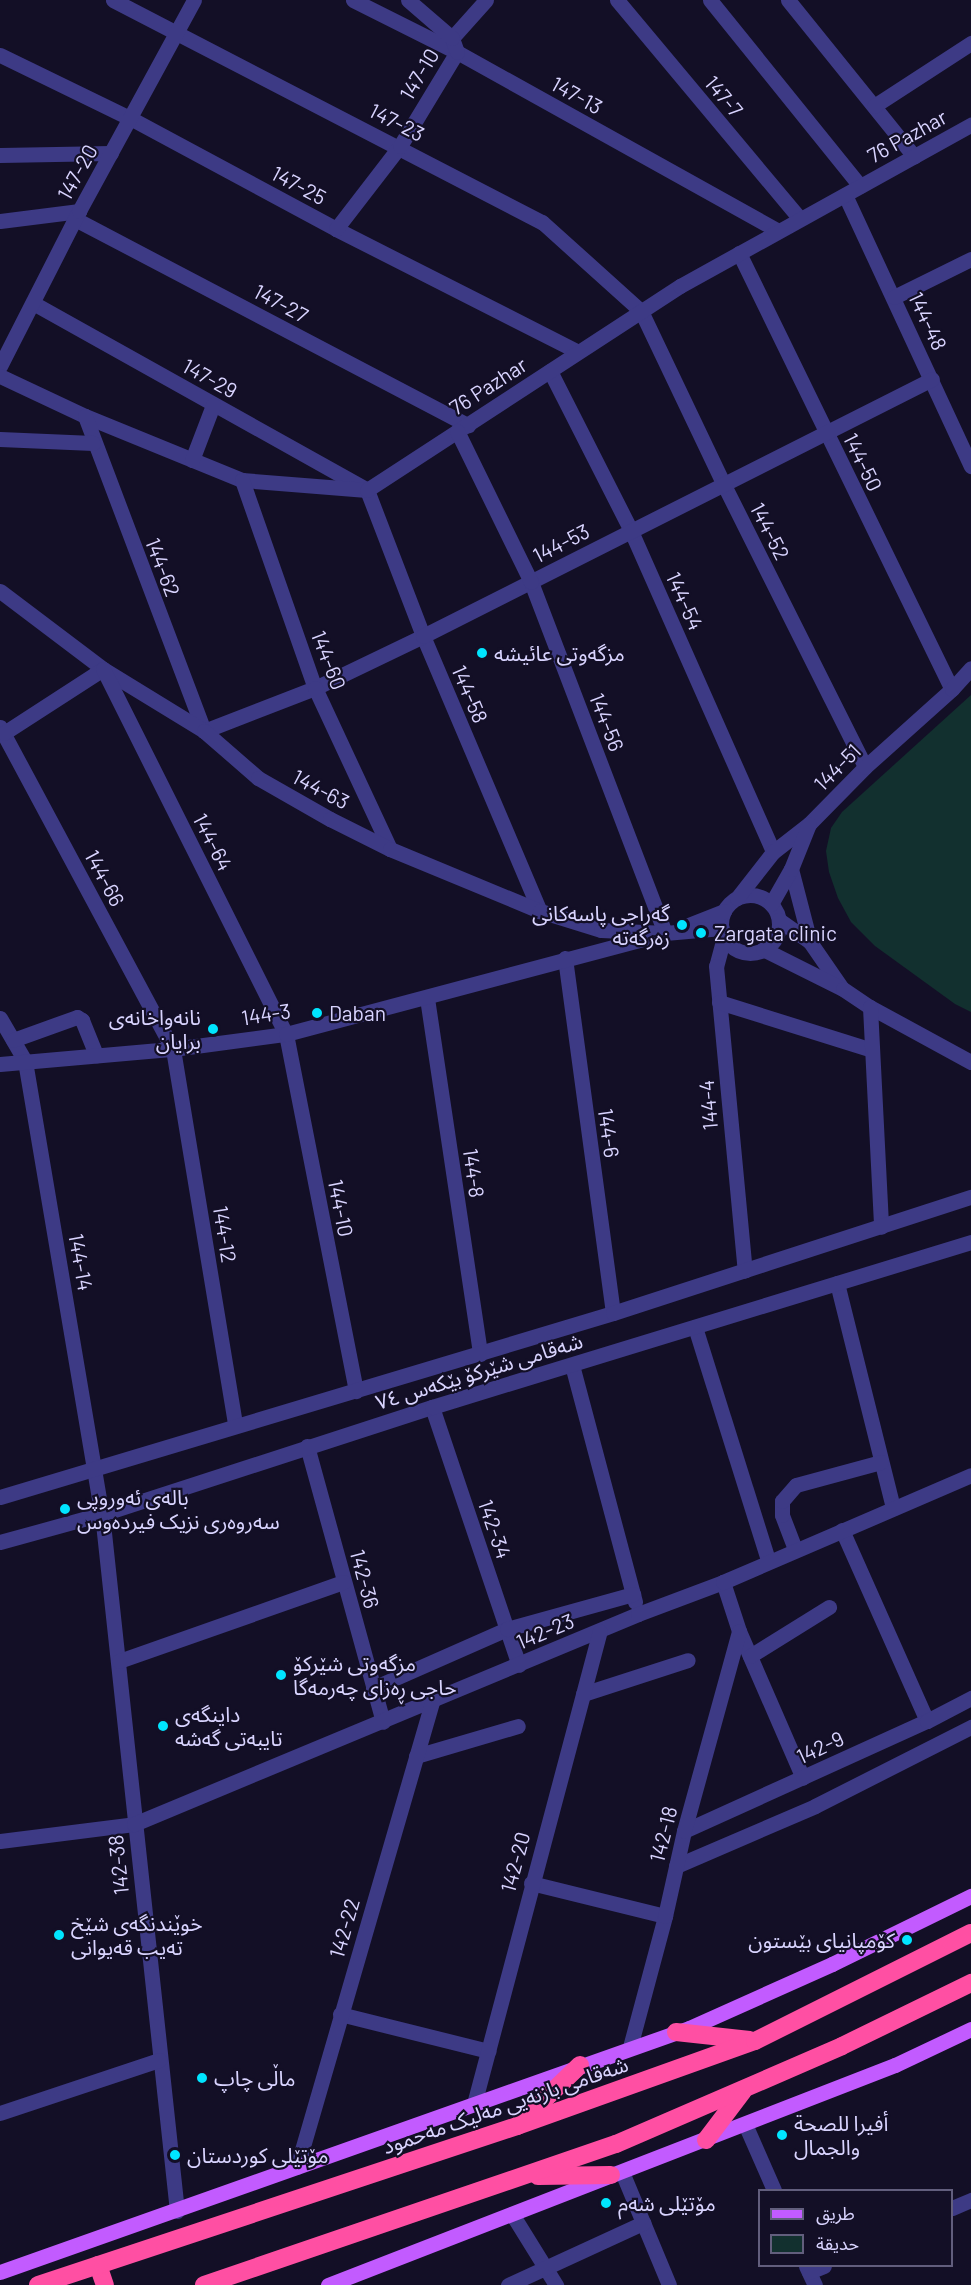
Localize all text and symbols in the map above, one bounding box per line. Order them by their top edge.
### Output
street label: 147-10 [394,44,444,104]
street label: 147-7 [700,70,748,122]
street label: 147-13 [547,71,607,119]
street label: 147-23 [365,98,429,146]
street label: 76 Pazhar [863,104,951,168]
street label: 147-20 [52,140,102,204]
street label: 147-25 [267,160,331,210]
street label: 147-27 [250,278,312,328]
street label: 144-48 [904,288,952,354]
street label: 76 Pazhar [445,352,531,420]
street label: 147-29 [178,353,242,403]
street label: 144-50 [838,429,888,495]
street label: 144-52 [745,498,795,564]
street label: 144-53 [528,518,594,568]
street label: 144-62 [140,534,186,600]
street label: 144-54 [661,568,709,634]
street label: 144-60 [306,627,352,693]
place label: مزگەوتی عائیشە [494,640,625,666]
marker: مزگەوتی عائیشە [475,646,489,660]
street label: 144-58 [447,661,493,727]
street label: 144-56 [584,689,630,755]
street label: 144-51 [808,738,866,796]
street label: 144-63 [288,764,354,814]
street label: 144-64 [188,809,238,875]
street label: 144-66 [80,845,130,911]
place label: گەراجی پاسەکانی زەرگەتە [532,900,670,950]
marker: گەراجی پاسەکانی زەرگەتە [675,918,689,932]
place label: Zargata clinic [714,920,837,946]
marker: Zargata clinic [692,924,710,942]
street label: 144-3 [240,998,292,1030]
place label: Daban [329,1000,386,1026]
place label: نانەواخانەی برایان [109,1004,201,1054]
marker: Daban [310,1006,324,1020]
marker: نانەواخانەی برایان [206,1022,220,1036]
street label: 144-4 [693,1079,723,1131]
street label: 144-6 [593,1107,625,1159]
street label: 144-8 [458,1147,490,1199]
street label: 144-10 [323,1177,359,1239]
street label: 144-12 [208,1204,242,1264]
street label: 144-14 [64,1231,98,1293]
street label: شەقامی شێرکۆ بێکەس ٧٤ [372,1327,586,1415]
place label: بالەی ئەوروپی سەروەری نزیک فیردەوس [77,1484,280,1534]
street label: 142-34 [473,1496,517,1562]
marker: بالەی ئەوروپی سەروەری نزیک فیردەوس [58,1502,72,1516]
street label: 142-36 [345,1547,385,1611]
street label: 142-23 [512,1608,578,1654]
place label: مزگەوتی شێرکۆ حاجی ڕەزای چەرمەگا [293,1650,457,1700]
marker: مزگەوتی شێرکۆ حاجی ڕەزای چەرمەگا [274,1668,288,1682]
place label: داینگەی تایبەتی گەشە [175,1701,283,1751]
marker: داینگەی تایبەتی گەشە [156,1719,170,1733]
street label: 142-9 [792,1725,848,1769]
street label: 142-18 [644,1803,682,1865]
street label: 142-20 [495,1829,535,1895]
street label: 142-38 [102,1834,134,1896]
street label: 142-22 [323,1895,365,1961]
place label: خوێندنگەی شێخ تەیب قەیوانی [71,1910,203,1960]
place label: کۆمپانیای بێستون [748,1927,895,1953]
marker: خوێندنگەی شێخ تەیب قەیوانی [52,1928,66,1942]
marker: کۆمپانیای بێستون [900,1933,914,1947]
street label: شەقامی بازنەیی مەلیک مەحمود [379,2051,631,2159]
place label: ماڵی چاپ [214,2065,296,2091]
marker: ماڵی چاپ [195,2071,209,2085]
place label: أفيرا للصحة والجمال [794,2110,888,2160]
marker: أفيرا للصحة والجمال [775,2128,789,2142]
place label: مۆتێلی کوردستان [187,2142,328,2168]
marker: مۆتێلی کوردستان [168,2148,182,2162]
legend [758,2189,953,2267]
place label: مۆتێلی شەم [618,2190,716,2216]
marker: مۆتێلی شەم [599,2196,613,2210]
text: طريق [816,2202,855,2224]
text: حديقة [816,2232,859,2254]

